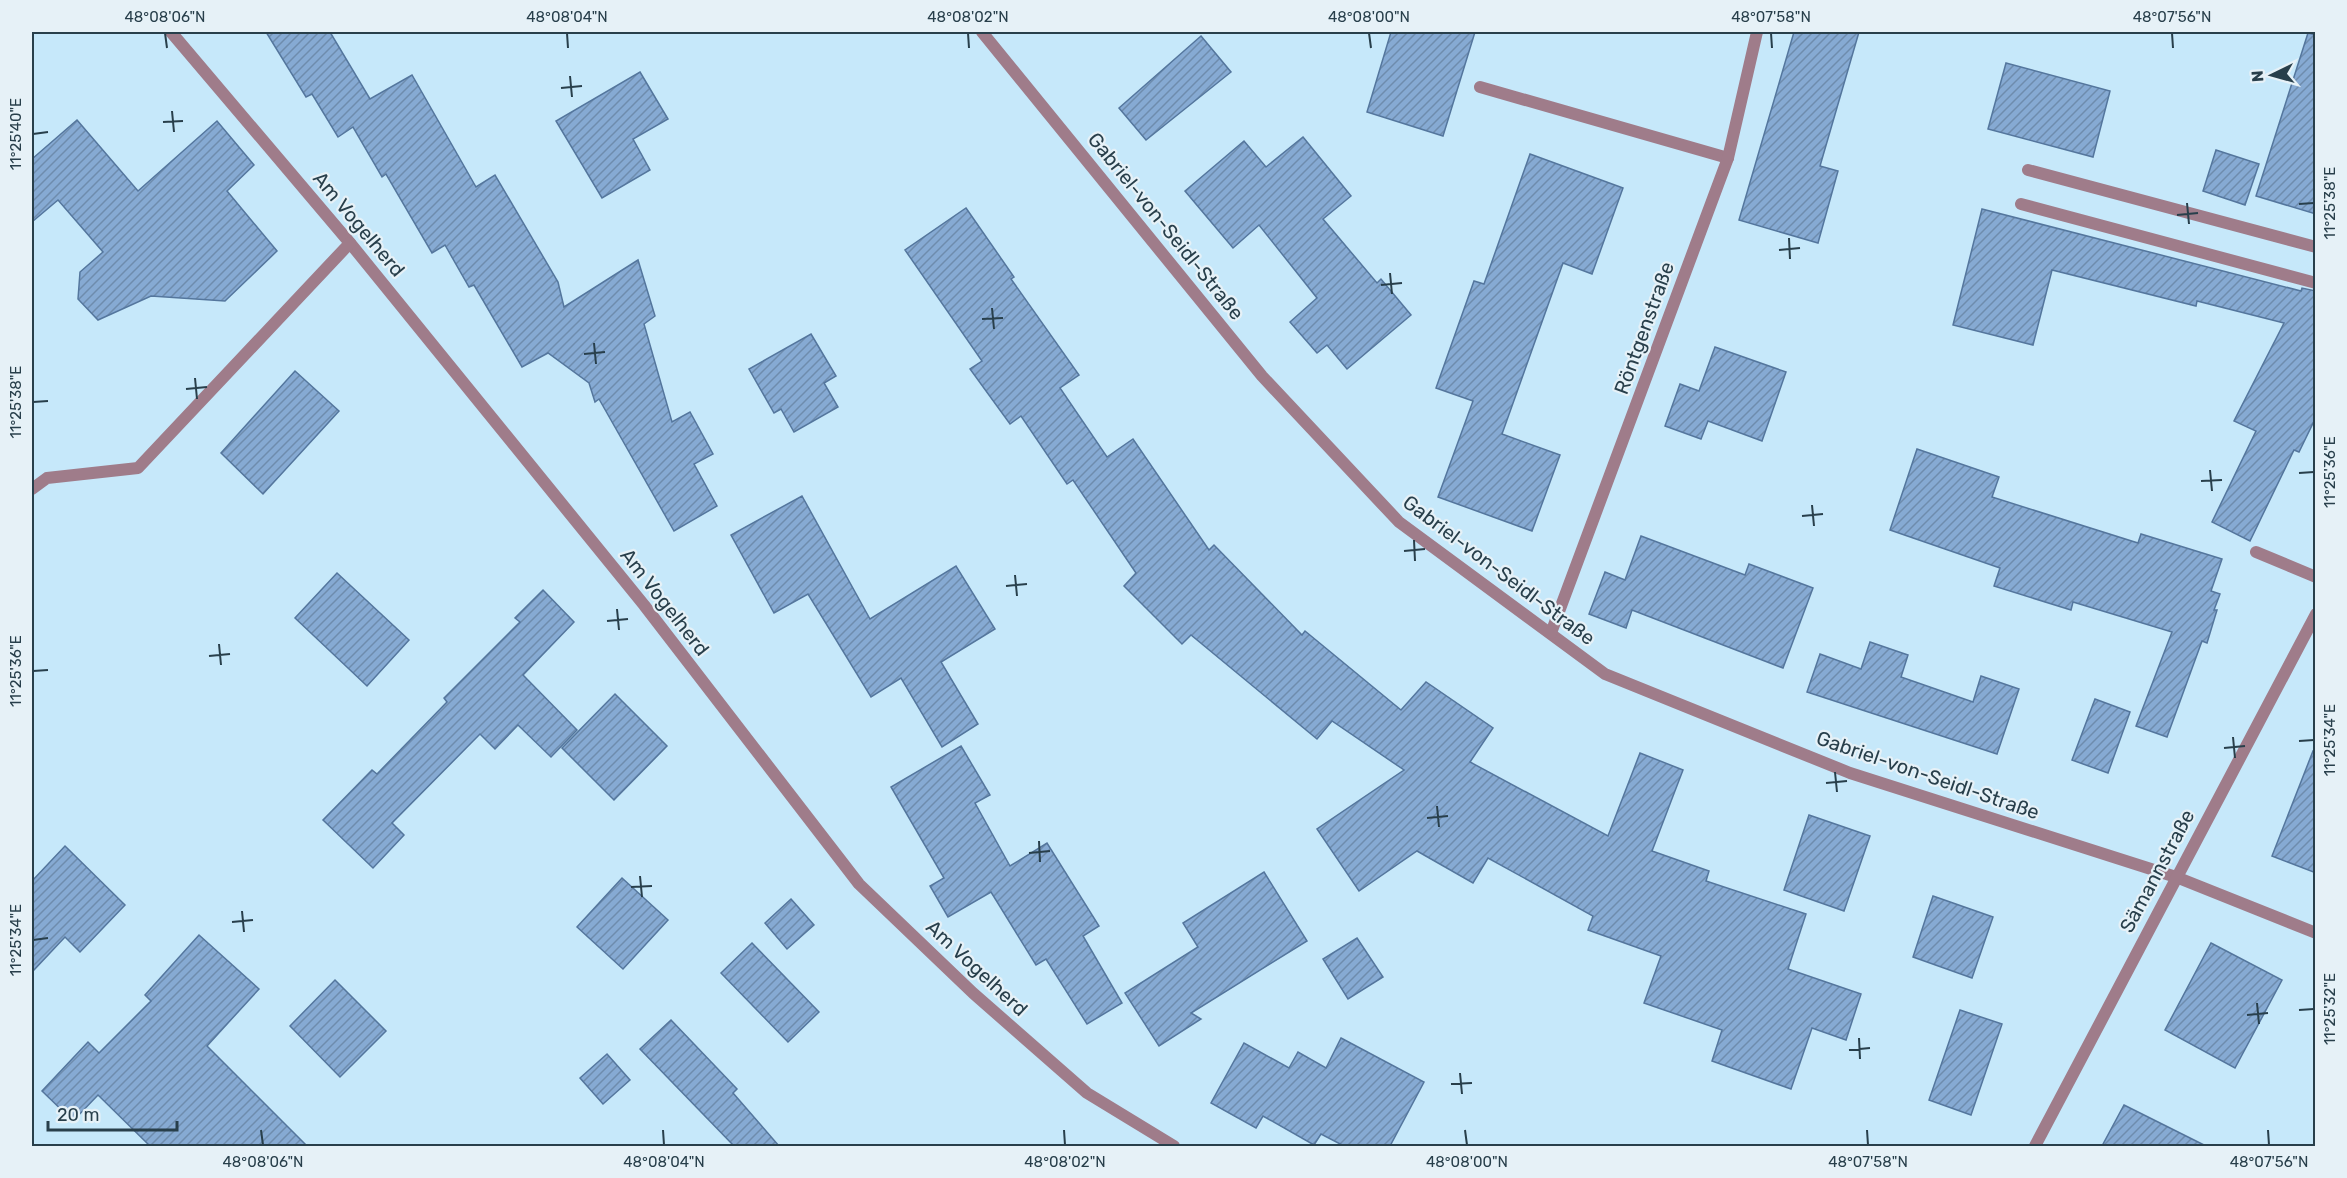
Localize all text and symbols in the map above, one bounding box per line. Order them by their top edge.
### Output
text: 48°08'06"N [124,8,206,26]
text: 48°08'04"N [526,8,608,26]
text: 48°08'02"N [927,8,1009,26]
text: 48°08'00"N [1328,8,1410,26]
text: 48°07'58"N [1731,8,1811,26]
text: 48°07'56"N [2133,8,2211,26]
north arrow [2242,45,2302,105]
text: N [2248,70,2268,83]
text: 11°25'40"E [7,98,25,170]
street label: Gabriel-von-Seidl-Straße [1083,127,1249,325]
street label: Am Vogelherd [308,167,410,281]
text: 11°25'38"E [2321,167,2339,239]
street label: Röntgenstraße [1609,259,1679,397]
text: 11°25'38"E [7,366,25,438]
text: 11°25'36"E [2321,436,2339,508]
street label: Gabriel-von-Seidl-Straße [1398,490,1600,650]
street label: Am Vogelherd [616,543,714,661]
text: 11°25'36"E [7,635,25,707]
text: 11°25'34"E [2321,704,2339,776]
street label: Gabriel-von-Seidl-Straße [1813,726,2043,824]
street label: Sämannstraße [2114,805,2200,937]
text: 11°25'34"E [7,904,25,976]
street label: Am Vogelherd [921,915,1033,1021]
text: 11°25'32"E [2321,973,2339,1045]
scale bar [48,1094,177,1132]
text: 20 m [57,1104,99,1126]
text: 48°08'06"N [222,1153,304,1171]
text: 48°08'04"N [623,1153,705,1171]
text: 48°08'02"N [1024,1153,1106,1171]
text: 48°08'00"N [1426,1153,1508,1171]
text: 48°07'58"N [1828,1153,1908,1171]
text: 48°07'56"N [2230,1153,2308,1171]

